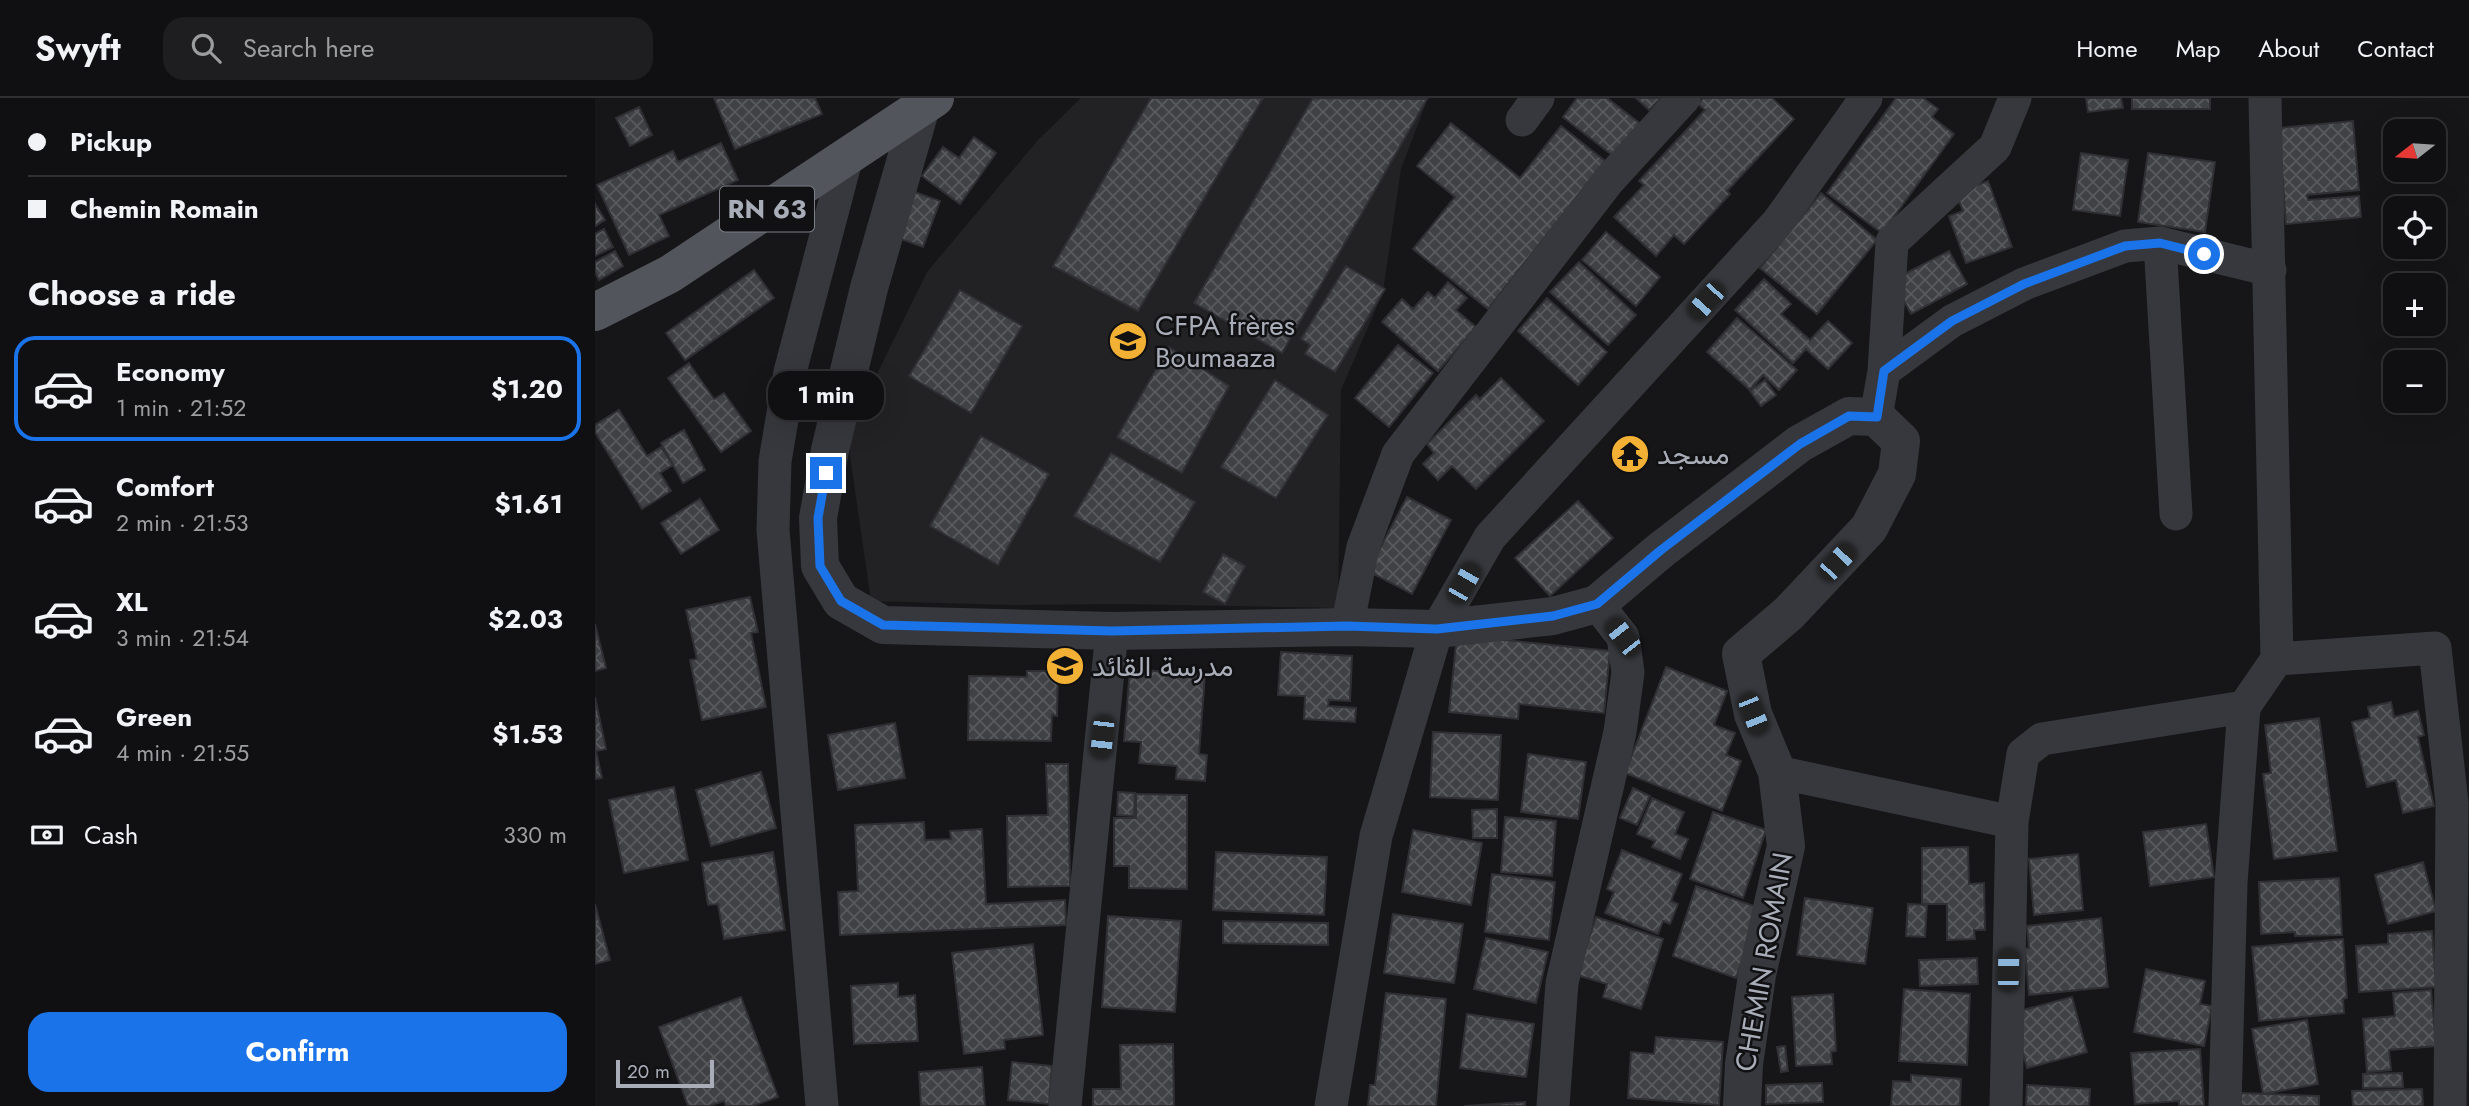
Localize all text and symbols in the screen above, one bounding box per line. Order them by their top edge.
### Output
search box [163,17,653,80]
text: Swyft [35,25,121,72]
icon: search [187,29,225,67]
text: Search here [243,29,374,67]
text: Home [2076,31,2138,66]
text: Map [2176,31,2220,66]
text: About [2258,31,2319,66]
text: Contact [2357,31,2434,66]
north arrow [2383,119,2447,182]
map controls [2383,119,2446,413]
text: Pickup [70,123,152,161]
road number: RN 63 [720,186,814,232]
text: Chemin Romain [70,190,259,228]
button: locate [2383,196,2446,259]
route start [2188,238,2220,270]
text: Choose a ride [28,271,236,317]
button: + [2383,273,2446,336]
car [1685,278,1728,324]
place label: CFPA frères Boumaaza [1155,305,1295,378]
school or university icon: CFPA frères Boumaaza [1107,320,1149,362]
button: − [2383,350,2446,413]
text: Economy [116,353,225,391]
icon: car [32,357,95,420]
text: $1.20 [491,370,563,408]
callout: 1 min [768,372,884,420]
text: 1 min [797,378,855,412]
text: 1 min · 21:52 [116,391,246,425]
temple icon: مسجد [1609,433,1651,475]
place label: مسجد [1657,434,1730,475]
route end [810,457,842,489]
text: Comfort [116,468,214,506]
icon: car [32,472,95,535]
text: $1.61 [495,485,563,523]
text: 2 min · 21:53 [116,506,249,540]
car [1815,539,1860,585]
car [1445,560,1484,606]
text: XL [116,583,148,621]
icon: car [32,587,95,650]
text: $2.03 [488,600,563,638]
car [1602,614,1645,660]
text: 3 min · 21:54 [116,621,249,655]
school or university icon: مدرسة القائد [1044,645,1086,687]
place label: مدرسة القائد [1092,646,1234,687]
car [1736,691,1771,737]
text: Green [116,698,192,736]
icon: car [32,702,95,765]
text: $1.53 [492,715,563,753]
car [1090,715,1115,759]
text: 4 min · 21:55 [116,736,249,770]
icon: cash [28,816,66,854]
text: Cash [84,816,138,854]
text: 330 m [503,818,567,852]
street label: CHEMIN ROMAIN [1725,849,1803,1075]
car [1998,949,2019,991]
button: Confirm [28,1012,567,1092]
scale bar [616,1057,714,1089]
text: 20 m [627,1058,670,1085]

